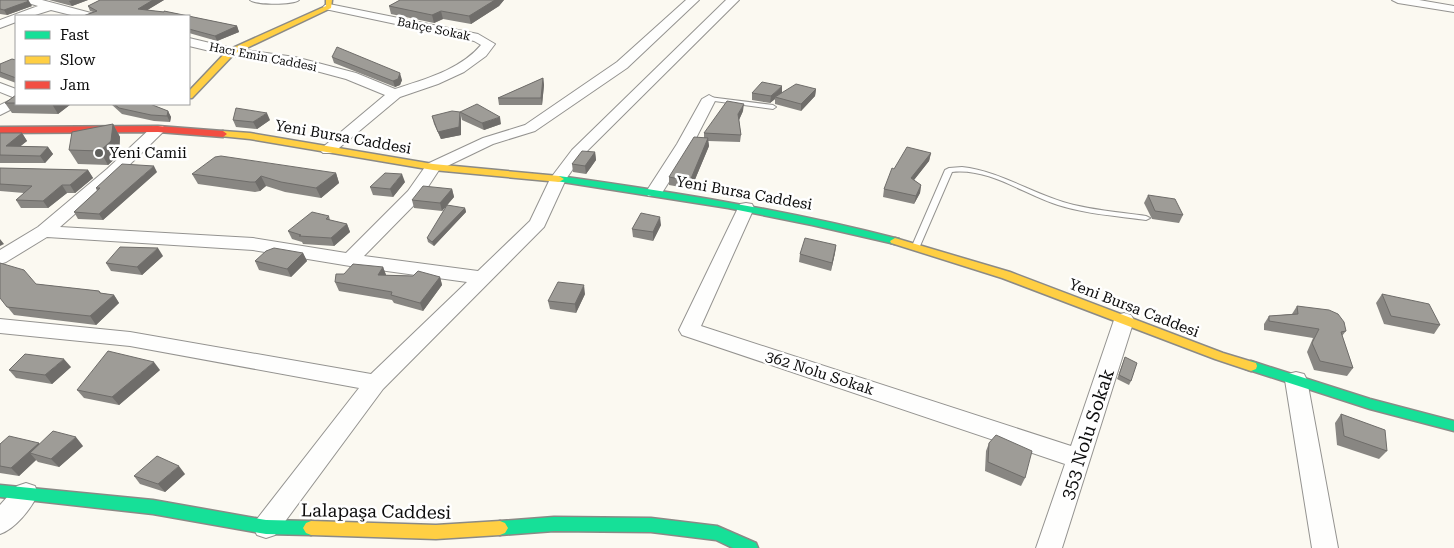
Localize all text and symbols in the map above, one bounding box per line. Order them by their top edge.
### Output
street label: Bahçe Sokak [396,14,472,44]
legend [15,15,190,105]
text: Fast [60,26,90,44]
street label: Hacı Emin Caddesi [208,40,318,74]
text: Slow [60,51,96,69]
text: Jam [60,76,90,94]
street label: Yeni Bursa Caddesi [273,116,413,158]
place label: Yeni Camii [109,144,187,162]
marker: Yeni Camii [93,147,105,159]
street label: Yeni Bursa Caddesi [674,172,814,214]
street label: Yeni Bursa Caddesi [1066,275,1202,341]
street label: 362 Nolu Sokak [763,347,877,399]
street label: 353 Nolu Sokak [1056,366,1118,502]
street label: Lalapaşa Caddesi [301,499,452,523]

